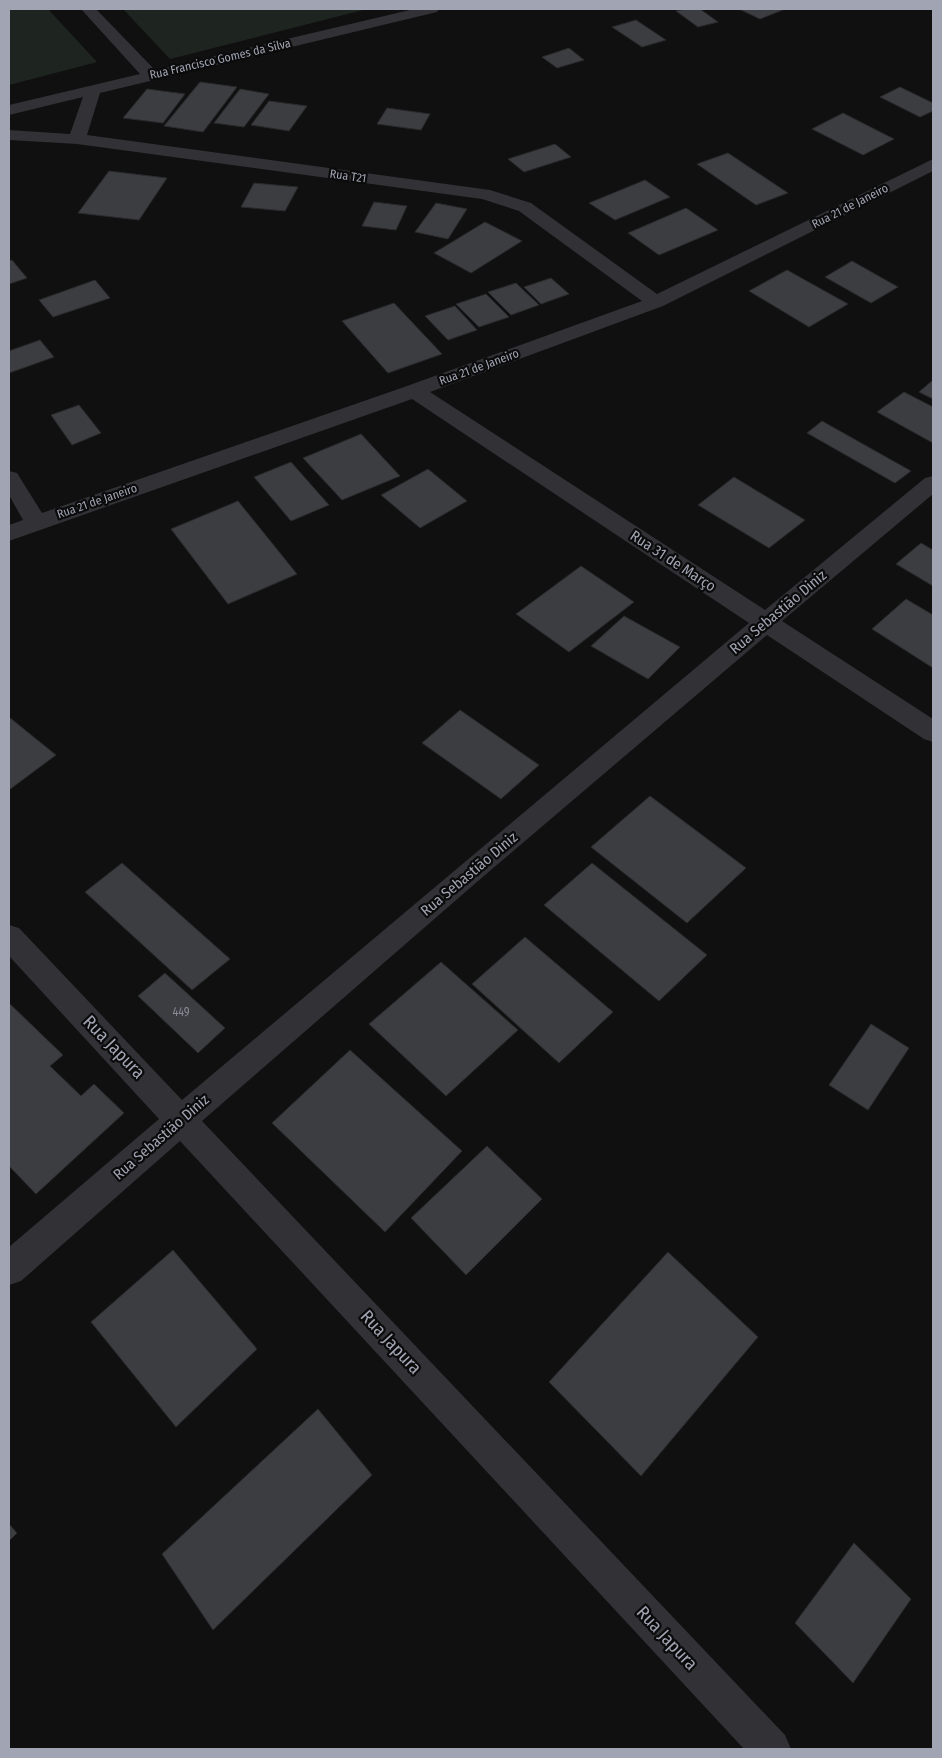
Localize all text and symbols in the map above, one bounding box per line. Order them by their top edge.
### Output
street label: Rua Francisco Gomes da Silva [148,36,292,82]
street label: Rua T21 [329,167,367,185]
street label: Rua 21 de Janeiro [809,181,891,231]
street label: Rua 21 de Janeiro [437,346,521,388]
street label: Rua 21 de Janeiro [55,481,139,521]
street label: Rua 31 de Março [627,527,719,595]
street label: Rua Sebastião Diniz [726,566,830,658]
street label: Rua Sebastião Diniz [417,828,521,920]
house number: 449 [172,1005,190,1019]
street label: Rua Japura [78,1011,150,1083]
street label: Rua Sebastião Diniz [110,1091,213,1183]
street label: Rua Japura [356,1305,426,1379]
street label: Rua Japura [632,1601,702,1675]

